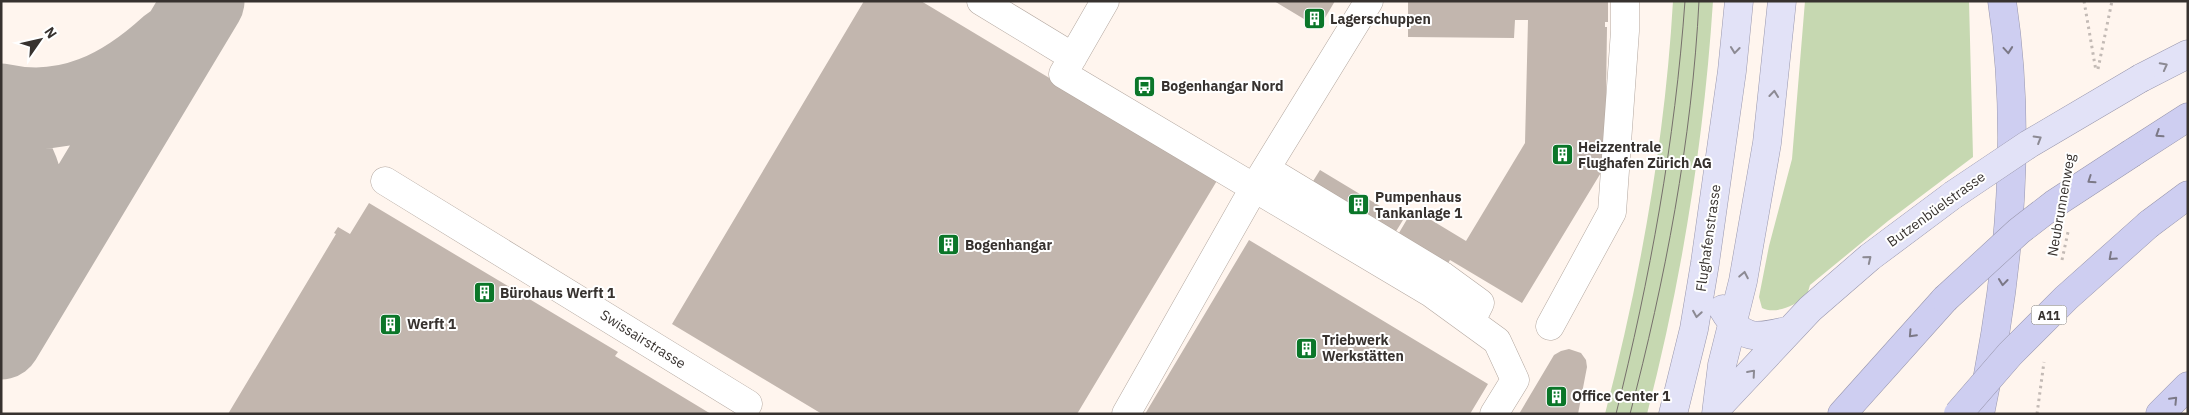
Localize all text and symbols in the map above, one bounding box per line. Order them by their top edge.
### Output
building icon: Lagerschuppen [1302,7,1326,31]
place label: Lagerschuppen [1330,10,1431,28]
north arrow [15,15,65,65]
text: N [40,23,61,42]
one-way arrow [1729,46,1740,54]
one-way arrow [2002,46,2013,54]
one-way arrow [2159,62,2168,72]
bus stop icon: Bogenhangar Nord [1133,74,1157,98]
place label: Bogenhangar Nord [1161,77,1284,95]
one-way arrow [1768,90,1779,98]
one-way arrow [2156,128,2165,138]
one-way arrow [2032,136,2041,146]
place label: Heizzentrale Flughafen Zürich AG [1578,138,1712,172]
building icon: Heizzentrale Flughafen Zürich AG [1550,143,1574,167]
street label: Neubrunnenweg [2043,152,2079,258]
street label: Butzenbüelstrasse [1883,167,1989,251]
one-way arrow [2087,173,2096,183]
street label: Flughafenstrasse [1692,183,1724,293]
place label: Pumpenhaus Tankanlage 1 [1375,188,1463,222]
building icon: Pumpenhaus Tankanlage 1 [1347,193,1371,217]
building icon: Bogenhangar [937,233,961,257]
place label: Bogenhangar [965,236,1052,254]
one-way arrow [2109,251,2118,260]
one-way arrow [1862,257,1871,265]
one-way arrow [1738,271,1748,280]
one-way arrow [1998,278,2009,286]
building icon: Bürohaus Werft 1 [472,281,496,305]
place label: Bürohaus Werft 1 [500,284,616,302]
street label: Swissairstrasse [597,306,689,373]
road number: A11 [2032,306,2066,324]
one-way arrow [1692,309,1702,318]
building icon: Werft 1 [379,312,403,336]
place label: Werft 1 [407,315,457,333]
one-way arrow [1909,329,1918,338]
place label: Triebwerk Werkstätten [1322,331,1404,365]
building icon: Triebwerk Werkstätten [1294,336,1318,360]
one-way arrow [1746,369,1755,378]
building icon: Office Center 1 [1544,384,1568,408]
place label: Office Center 1 [1572,387,1671,405]
one-way arrow [2168,396,2177,405]

